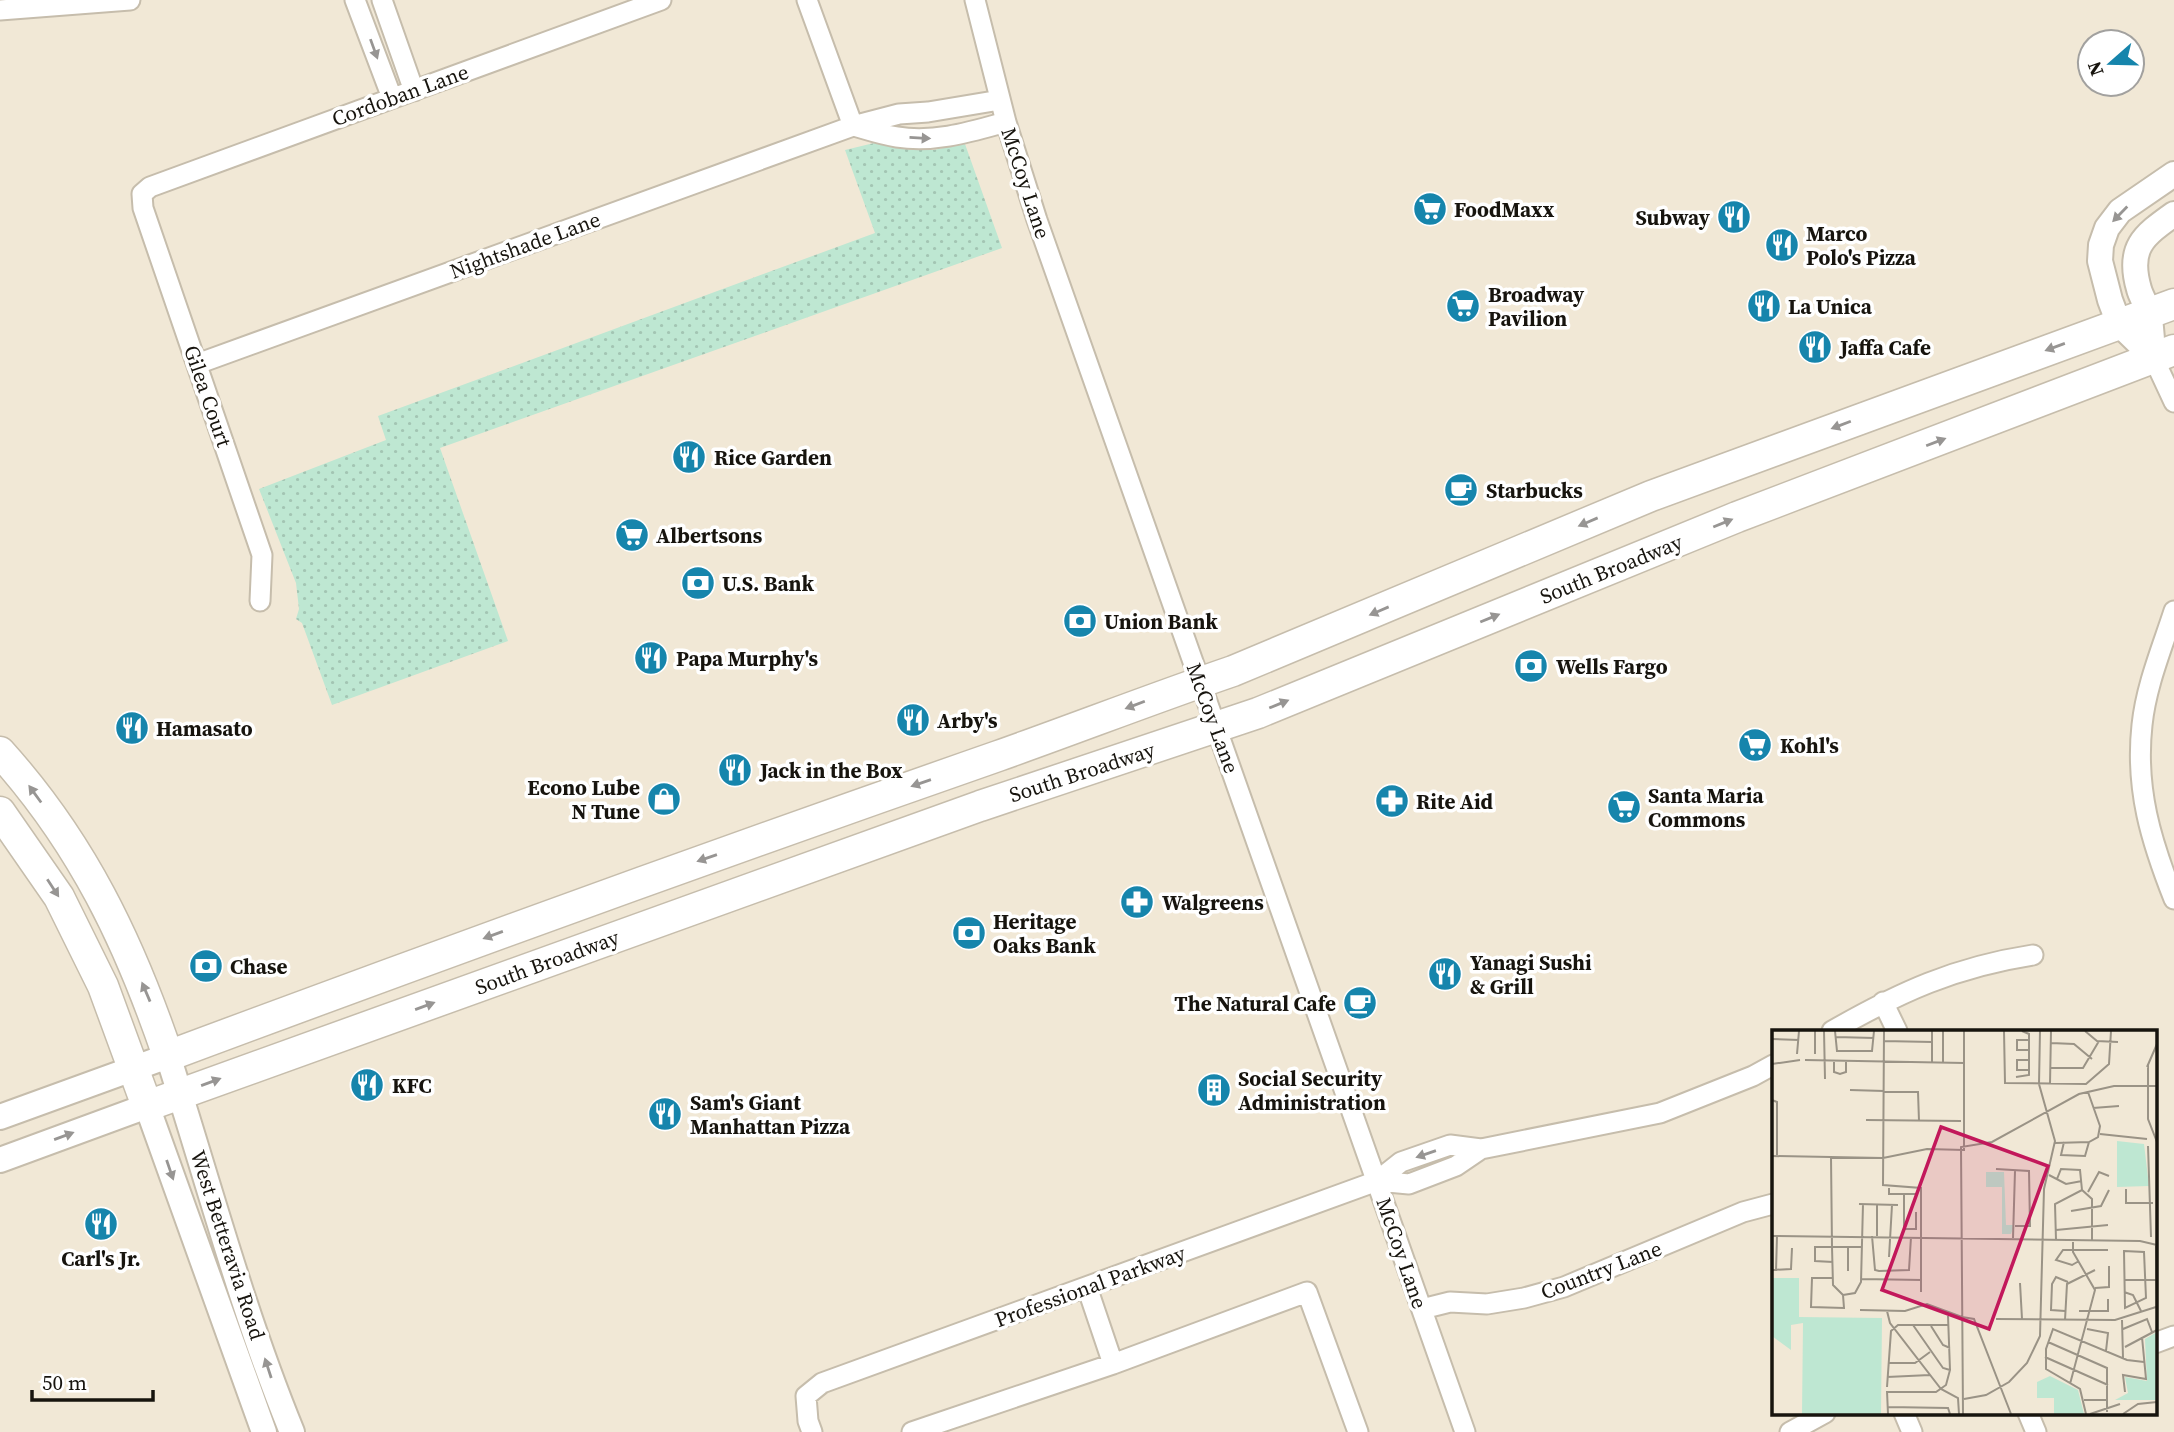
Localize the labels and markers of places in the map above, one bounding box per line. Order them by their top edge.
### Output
supermarket icon: FoodMaxx [1411,190,1449,228]
place label: FoodMaxx [1454,195,1555,224]
restaurant icon: Subway [1715,198,1753,236]
place label: Subway [1635,203,1711,232]
place label: Marco Polo's Pizza [1806,219,1917,272]
restaurant icon: Marco Polo's Pizza [1763,226,1801,264]
place label: Broadway Pavilion [1488,280,1585,333]
supermarket icon: Broadway Pavilion [1444,287,1482,325]
restaurant icon: La Unica [1745,287,1783,325]
place label: La Unica [1788,292,1873,321]
restaurant icon: Jaffa Cafe [1796,328,1834,366]
place label: Jaffa Cafe [1838,333,1931,362]
restaurant icon: Rice Garden [670,438,708,476]
place label: Rice Garden [714,443,832,472]
cafe icon: Starbucks [1442,471,1480,509]
place label: Starbucks [1486,476,1583,505]
supermarket icon: Albertsons [613,516,651,554]
place label: Albertsons [656,521,763,550]
bank icon: U.S. Bank [679,564,717,602]
place label: U.S. Bank [722,569,814,598]
bank icon: Union Bank [1061,602,1099,640]
place label: Union Bank [1104,607,1218,636]
restaurant icon: Papa Murphy's [632,639,670,677]
place label: Papa Murphy's [676,644,818,673]
bank icon: Wells Fargo [1512,647,1550,685]
place label: Wells Fargo [1556,652,1668,681]
restaurant icon: Arby's [894,701,932,739]
place label: Arby's [937,706,998,735]
restaurant icon: Hamasato [113,709,151,747]
place label: Hamasato [156,714,253,743]
supermarket icon: Kohl's [1736,726,1774,764]
place label: Kohl's [1780,731,1839,760]
restaurant icon: Jack in the Box [716,751,754,789]
place label: Jack in the Box [758,756,903,785]
place label: Econo Lube N Tune [527,773,640,826]
shop icon: Econo Lube N Tune [645,780,683,818]
place label: Santa Maria Commons [1648,781,1764,834]
pharmacy icon: Rite Aid [1373,782,1411,820]
place label: Rite Aid [1416,787,1494,816]
supermarket icon: Santa Maria Commons [1605,788,1643,826]
pharmacy icon: Walgreens [1118,883,1156,921]
place label: Walgreens [1162,888,1264,917]
place label: Heritage Oaks Bank [993,907,1096,960]
bank icon: Heritage Oaks Bank [950,914,988,952]
bank icon: Chase [187,947,225,985]
place label: Yanagi Sushi & Grill [1470,948,1592,1001]
place label: Chase [230,952,288,981]
restaurant icon: Yanagi Sushi & Grill [1426,955,1464,993]
cafe icon: The Natural Cafe [1341,984,1379,1022]
place label: The Natural Cafe [1174,989,1336,1018]
place label: Social Security Administration [1238,1064,1386,1117]
restaurant icon: KFC [348,1066,386,1104]
place label: KFC [392,1071,432,1100]
building icon: Social Security Administration [1195,1071,1233,1109]
place label: Sam's Giant Manhattan Pizza [690,1088,851,1141]
restaurant icon: Sam's Giant Manhattan Pizza [646,1095,684,1133]
restaurant icon: Carl's Jr. [82,1205,120,1243]
place label: Carl's Jr. [61,1244,141,1273]

